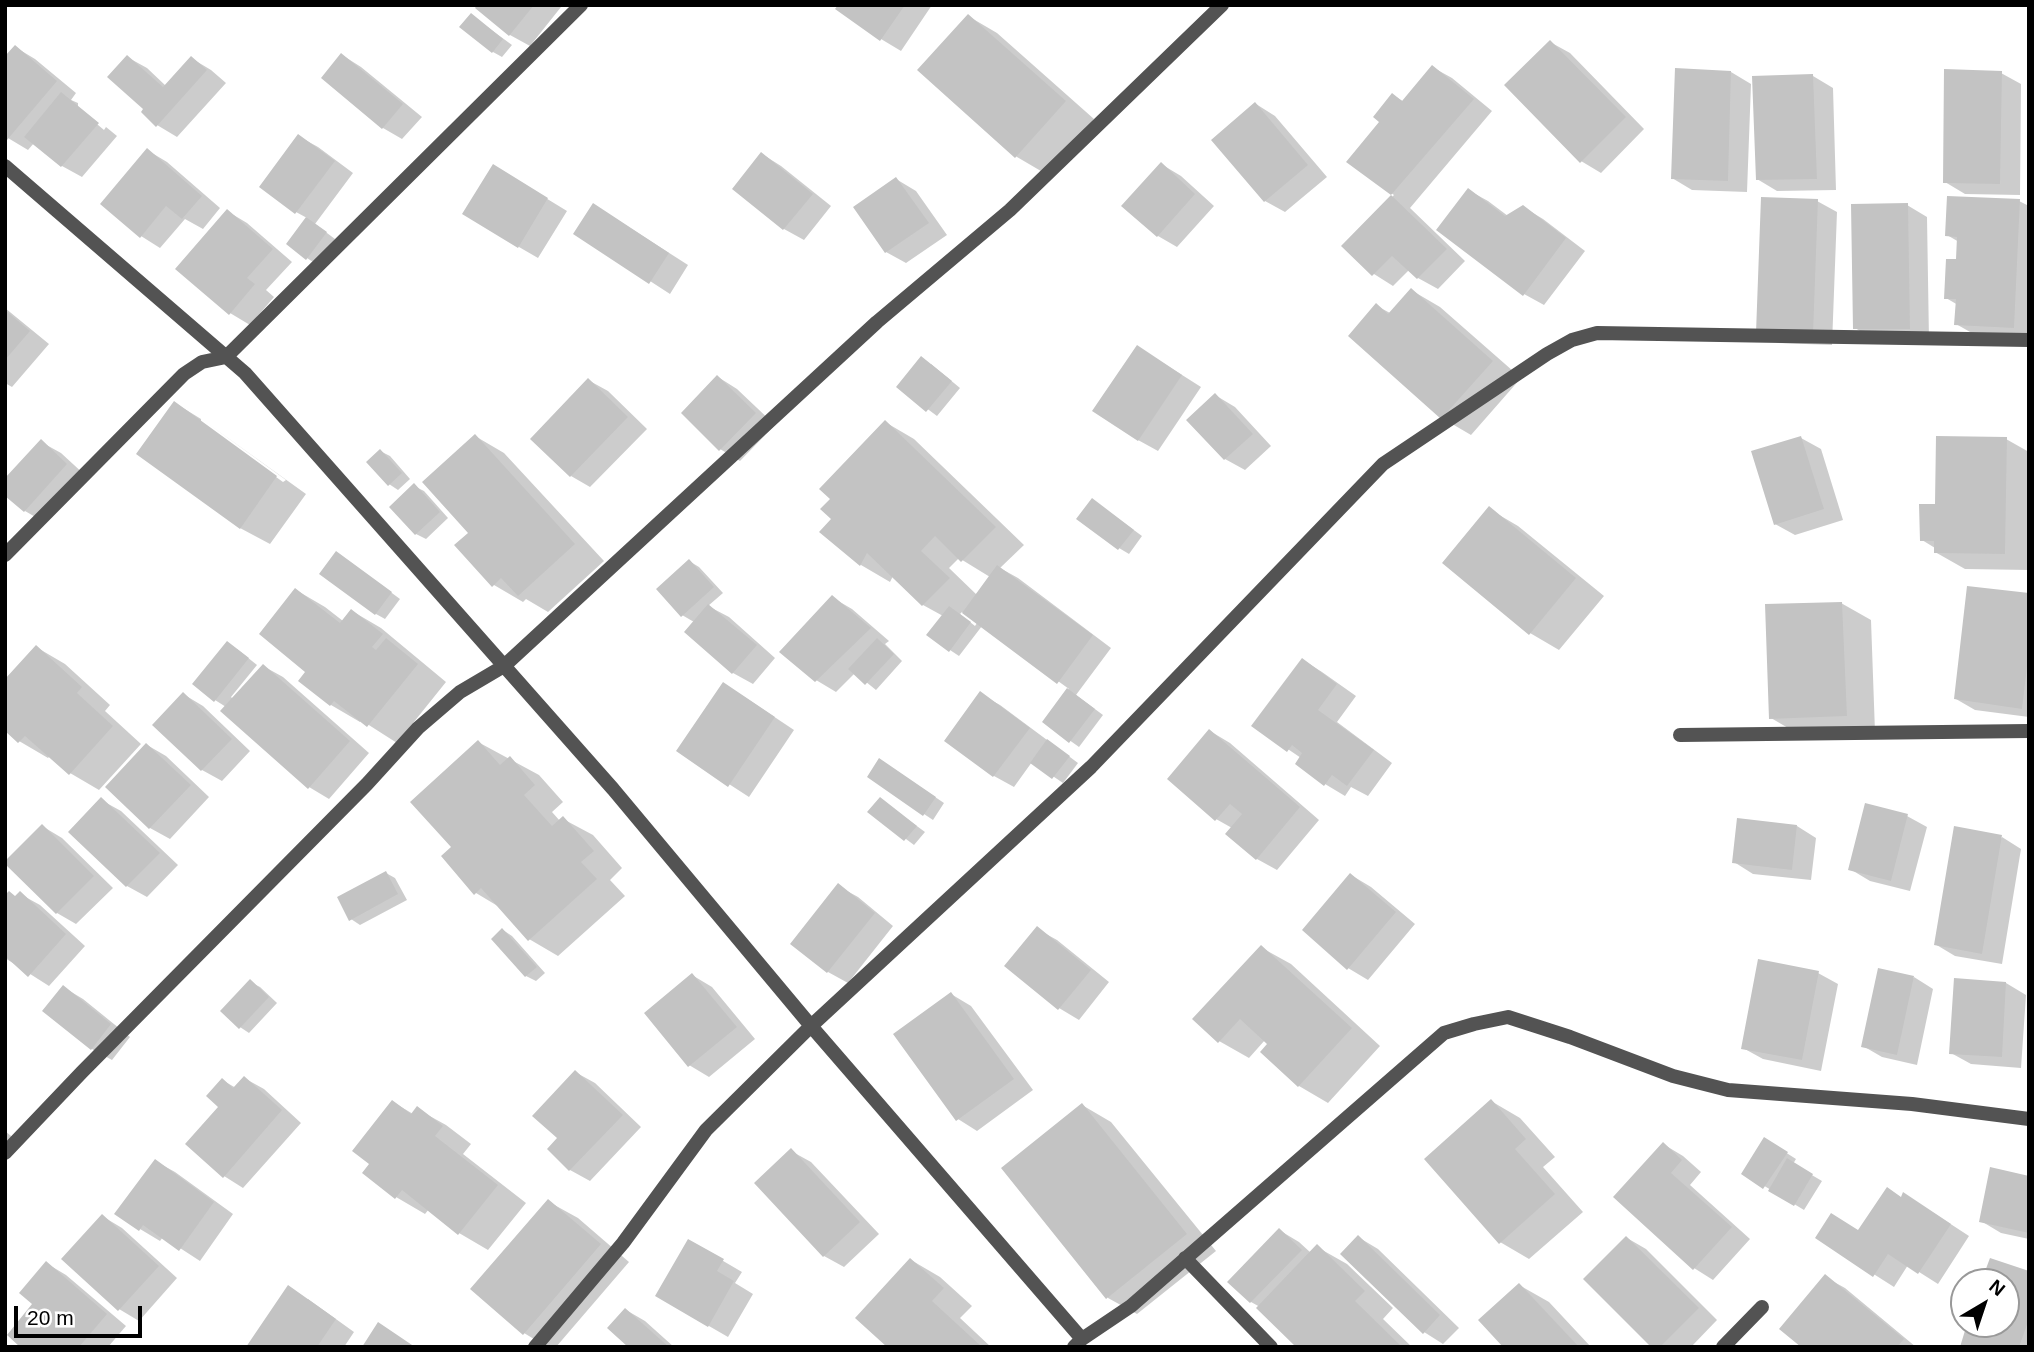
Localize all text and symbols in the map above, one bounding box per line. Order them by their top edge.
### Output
north arrow [1950,1268,2020,1338]
text: N [1985,1275,2009,1300]
scale bar [18,1292,145,1336]
text: 20 m [27,1306,74,1329]

